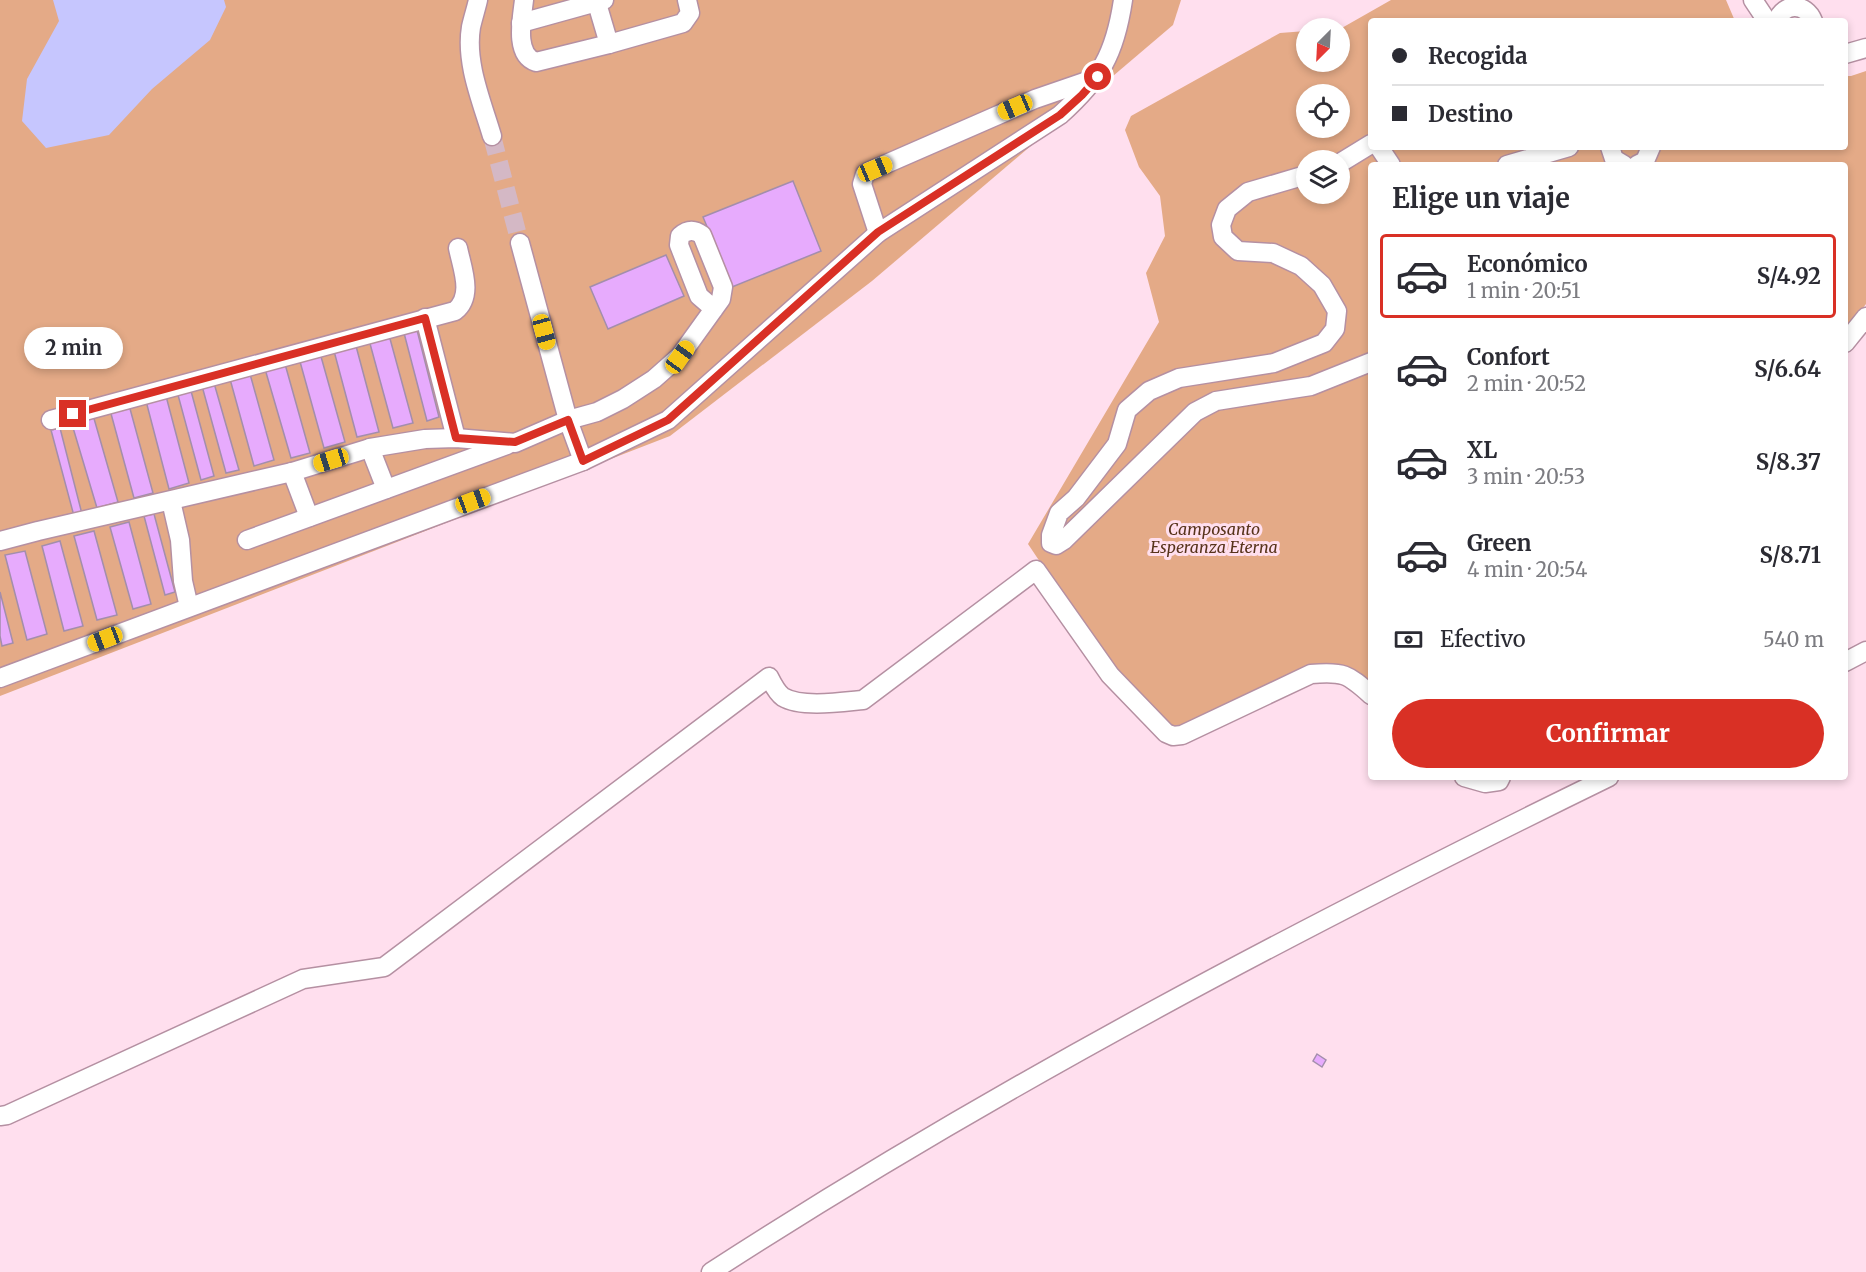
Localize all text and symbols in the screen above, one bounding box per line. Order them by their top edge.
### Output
north arrow [1296,18,1350,72]
map controls [1296,18,1350,204]
text: Recogida [1428,42,1528,70]
route start [1084,63,1111,90]
button: locate [1296,84,1350,138]
car [995,92,1035,122]
text: Destino [1428,100,1513,128]
button: layers [1296,150,1350,204]
car [855,154,895,184]
text: Elige un viaje [1392,181,1570,215]
icon: car [1395,249,1449,303]
text: Económico [1467,250,1588,278]
text: S/4.92 [1757,262,1821,290]
text: 1 min · 20:51 [1467,278,1580,303]
car [531,312,557,352]
callout: 2 min [23,327,122,369]
text: 2 min [45,335,102,360]
car [662,337,698,377]
icon: car [1395,342,1449,396]
text: Confort [1467,343,1550,371]
text: S/6.64 [1754,355,1821,383]
text: 2 min · 20:52 [1467,371,1586,396]
route end [59,400,86,427]
icon: car [1395,435,1449,489]
text: XL [1467,436,1497,464]
car [311,446,351,474]
text: S/8.37 [1756,448,1821,476]
text: 3 min · 20:53 [1467,464,1585,489]
car [453,486,493,516]
park label: Camposanto Esperanza Eterna [1150,519,1278,557]
icon: car [1395,528,1449,582]
text: Green [1467,529,1531,557]
text: S/8.71 [1759,541,1821,569]
text: 4 min · 20:54 [1467,557,1587,582]
icon: cash [1392,623,1425,656]
car [85,624,125,654]
text: Efectivo [1440,625,1526,653]
text: 540 m [1763,627,1824,652]
button: Confirmar [1392,699,1824,768]

